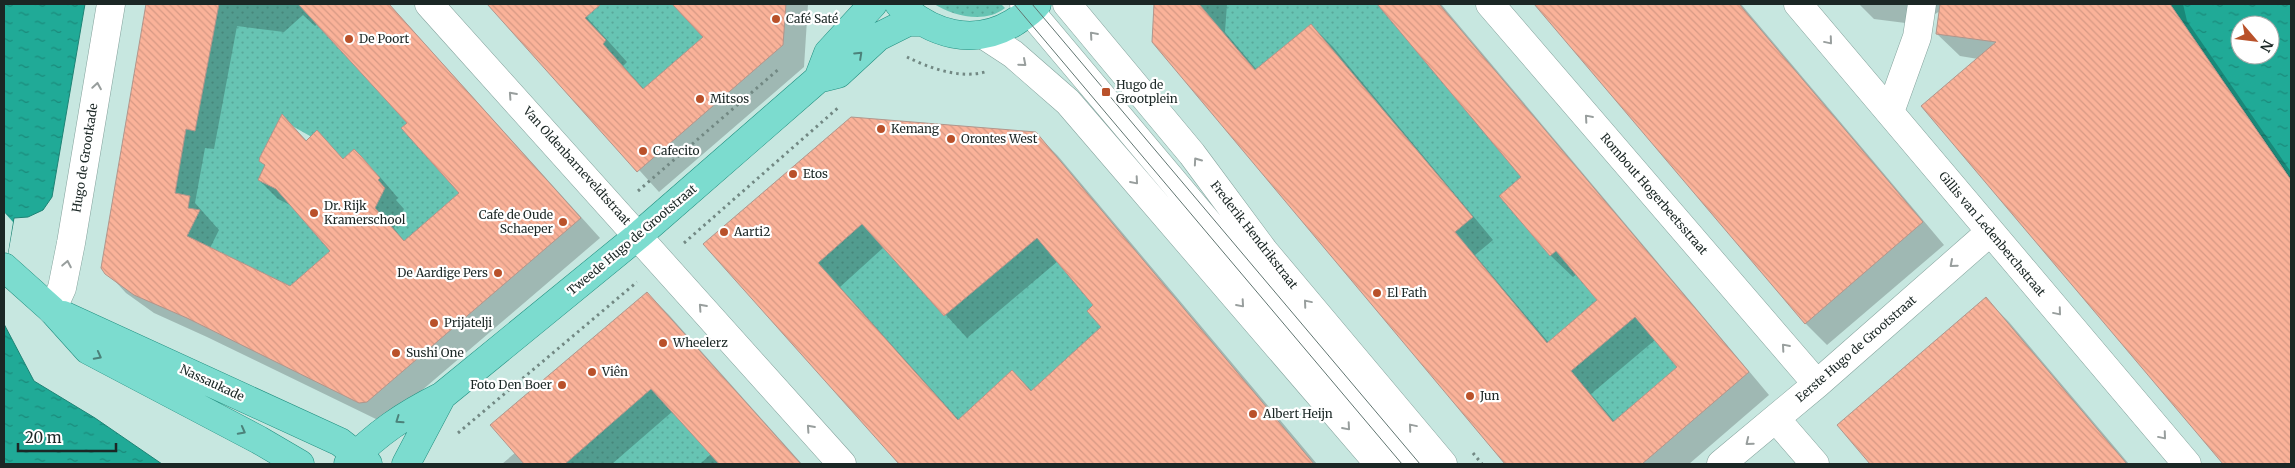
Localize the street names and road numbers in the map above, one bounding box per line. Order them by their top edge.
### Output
street label: Hugo de Grootkade [68,102,101,214]
street label: Van Oldenbarneveldtstraat [520,103,635,228]
street label: Rombout Hogerbeetsstraat [1598,130,1711,258]
street label: Gillis van Ledenberchstraat [1936,168,2049,299]
street label: Frederik Hendrikstraat [1208,178,1301,292]
street label: Tweede Hugo de Grootstraat [564,181,700,298]
street label: Eerste Hugo de Grootstraat [1792,292,1919,405]
street label: Nassaukade [178,361,247,404]

